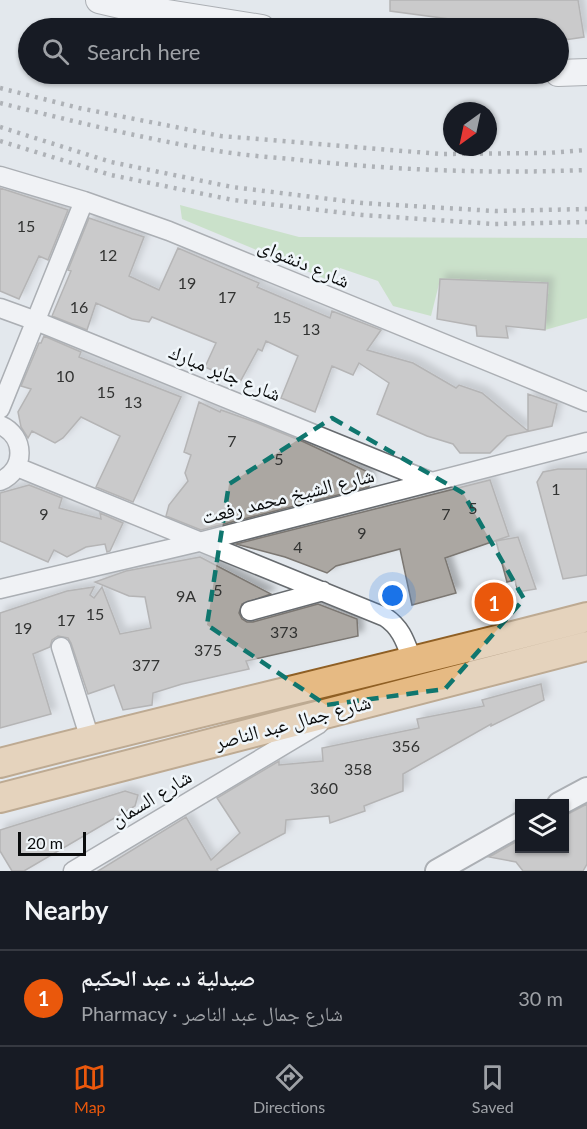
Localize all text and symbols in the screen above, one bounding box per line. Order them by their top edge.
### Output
search box [18,18,569,84]
icon: search [39,35,72,68]
text: Search here [87,38,200,65]
north arrow [443,102,497,156]
house number: 15 [17,216,35,235]
street label: شارع دنشواى [254,232,354,294]
house number: 12 [99,245,117,264]
house number: 19 [178,273,196,292]
house number: 17 [218,287,236,306]
house number: 16 [70,297,88,316]
house number: 15 [273,307,291,326]
house number: 13 [302,319,320,338]
street label: شارع جابر مبارك [165,339,285,407]
house number: 10 [56,366,74,385]
house number: 15 [97,382,115,401]
house number: 13 [124,392,142,411]
house number: 7 [227,431,237,450]
house number: 5 [274,449,284,468]
street label: شارع الشيخ محمد رفعت [199,462,377,530]
house number: 1 [551,479,561,498]
house number: 5 [468,498,478,517]
house number: 9 [39,504,49,523]
house number: 7 [441,504,451,523]
house number: 9 [357,523,367,542]
house number: 4 [293,537,303,556]
house number: 5 [213,580,223,599]
pin: 1 [474,580,514,624]
your location [378,581,407,610]
house number: 9A [176,586,196,605]
house number: 15 [86,604,104,623]
house number: 17 [57,610,75,629]
house number: 19 [14,618,32,637]
house number: 373 [270,622,298,641]
house number: 375 [194,640,222,659]
house number: 377 [132,655,160,674]
street label: شارع جمال عبد الناصر [211,689,374,756]
house number: 356 [392,736,420,755]
house number: 358 [344,759,372,778]
street label: شارع السمان [106,764,196,832]
house number: 360 [310,778,338,797]
map controls [515,799,569,853]
button: layers [515,799,569,853]
scale bar [18,829,86,856]
text: 20 m [27,833,63,852]
text: Nearby [24,894,109,926]
text: صيدلية د. عبد الحكيم [81,964,255,991]
text: 1 [38,986,49,1010]
text: 30 m [518,986,563,1010]
text: Pharmacy · شارع جمال عبد الناصر [81,1001,343,1025]
tab: Map [73,1061,106,1116]
tab: Directions [253,1061,325,1116]
tab: Saved [472,1061,514,1116]

